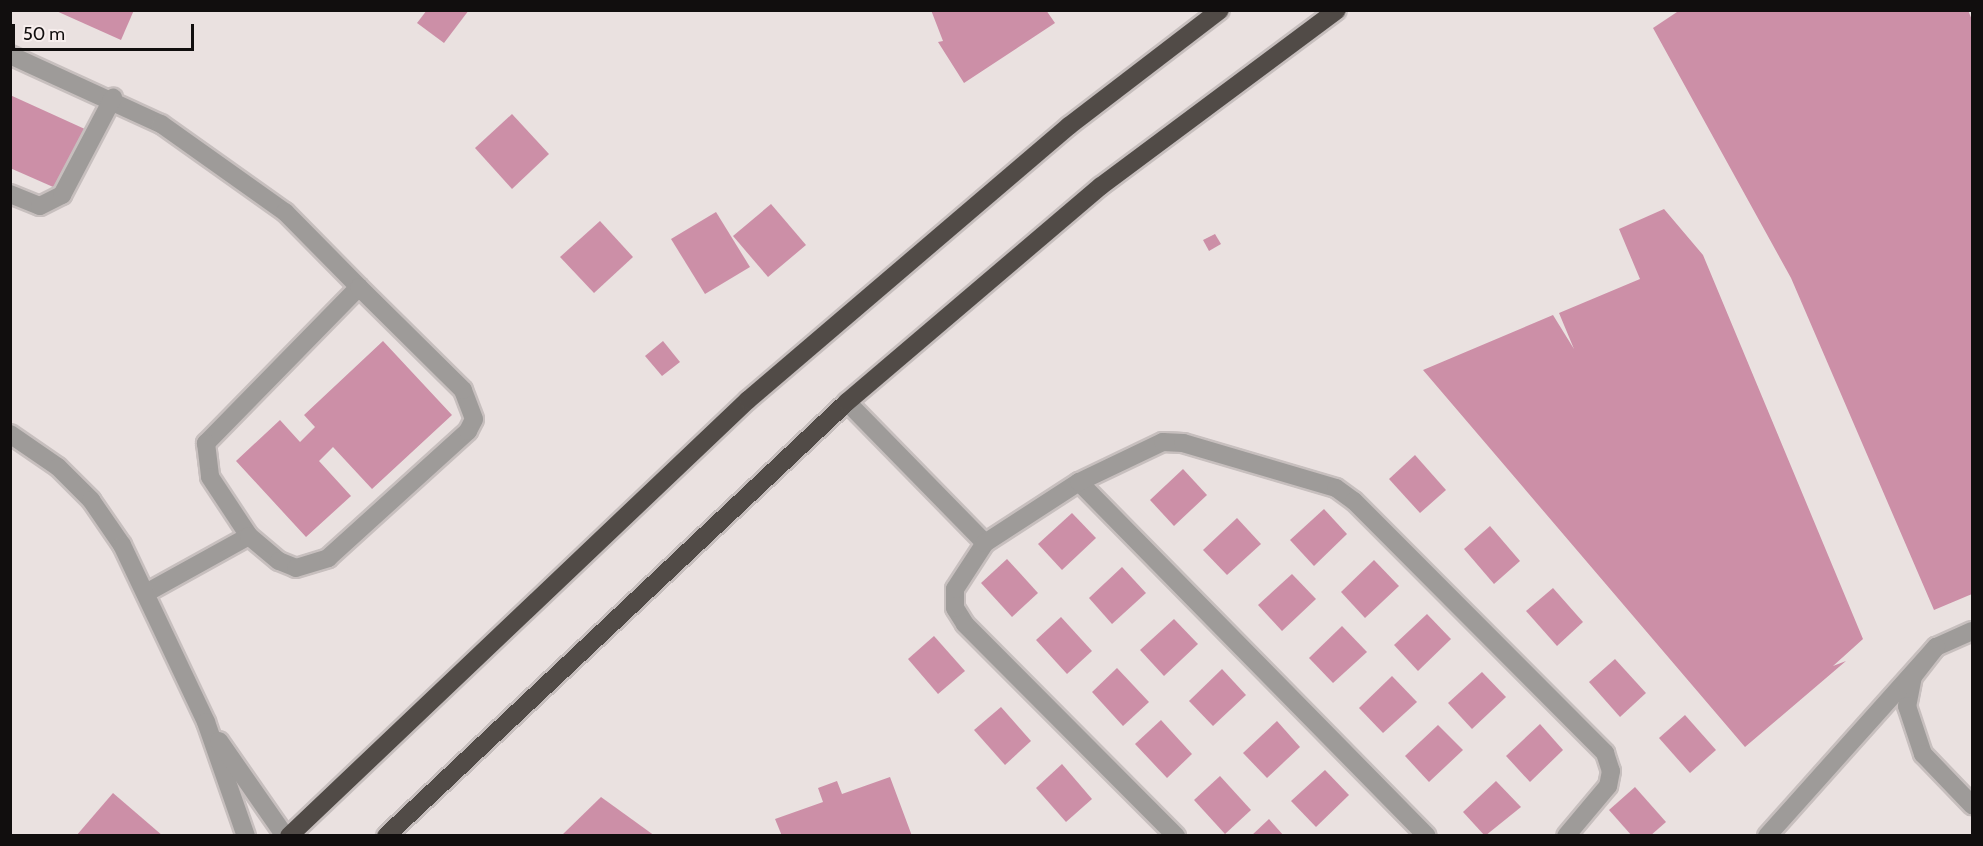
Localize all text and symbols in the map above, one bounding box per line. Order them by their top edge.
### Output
scale bar [15,12,196,50]
text: 50 m [23,23,65,45]

